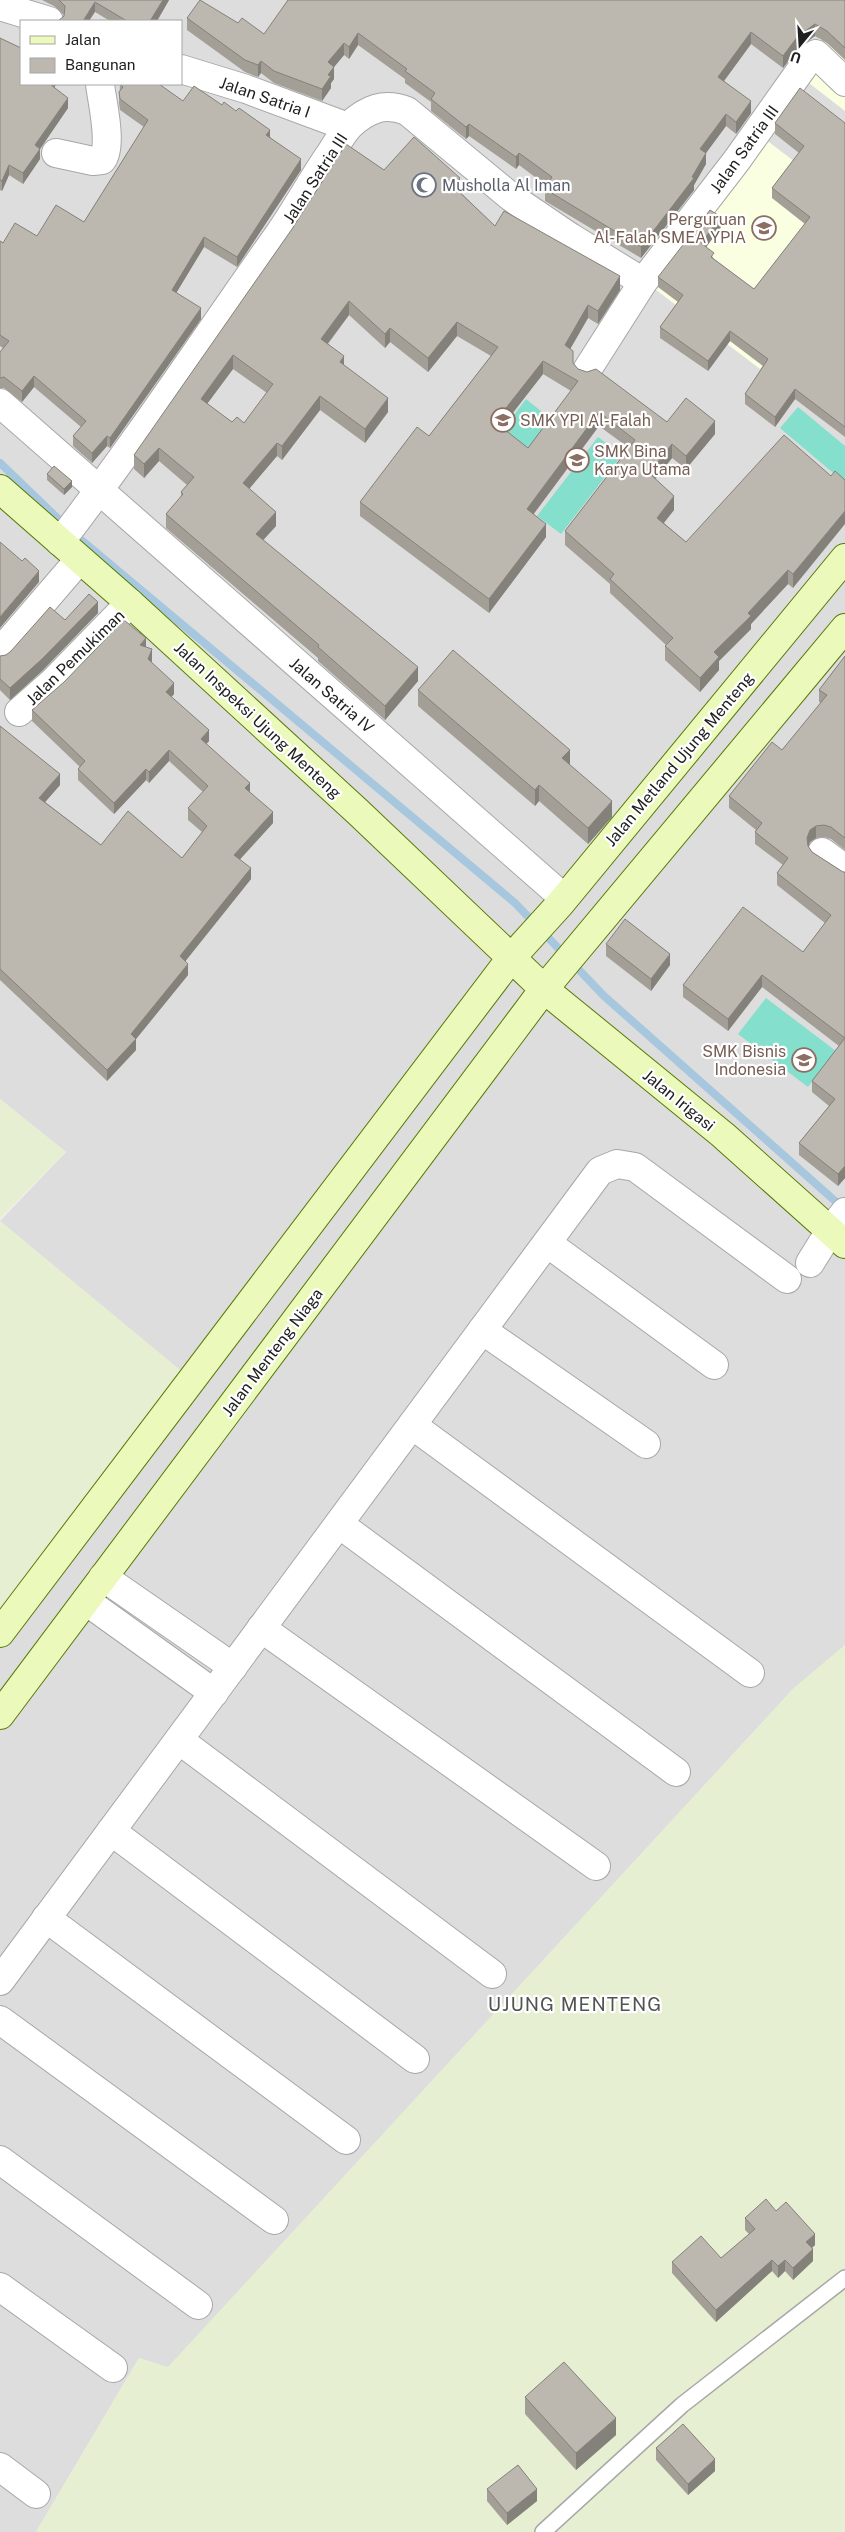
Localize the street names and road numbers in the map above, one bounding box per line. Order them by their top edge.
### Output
street label: Jalan Satria I [217,73,313,122]
street label: Jalan Satria III [706,102,783,197]
street label: Jalan Satria III [279,130,352,227]
street label: Jalan Pemukiman [22,606,128,709]
street label: Jalan Inspeksi Ujung Menteng [170,638,345,803]
street label: Jalan Satria IV [286,654,378,737]
street label: Jalan Metland Ujung Menteng [601,668,758,850]
street label: Jalan Irigasi [639,1066,718,1135]
street label: Jalan Menteng Niaga [218,1285,327,1420]

